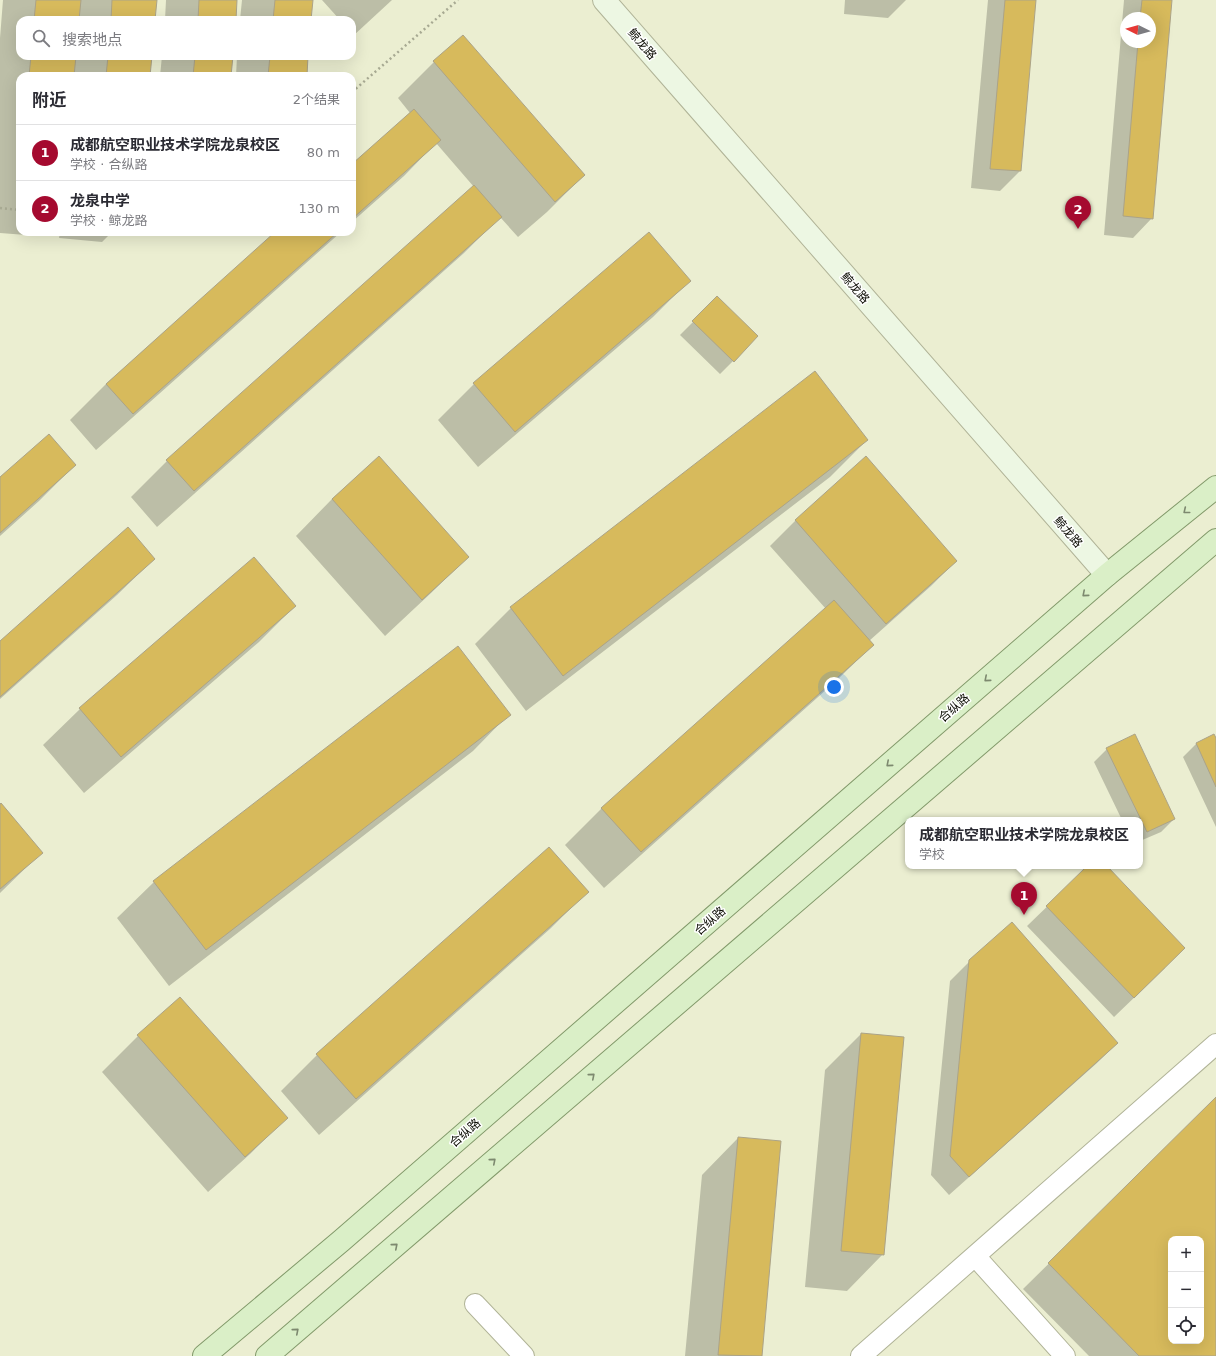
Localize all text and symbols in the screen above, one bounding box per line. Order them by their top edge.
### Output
north arrow [1120,12,1156,48]
search box [16,16,356,60]
street label: 鲸龙路 [625,26,659,62]
icon: search [30,27,52,49]
text: 搜索地点 [62,31,122,49]
text: 附近 [32,90,66,110]
text: 2个结果 [293,92,340,107]
text: 成都航空职业技术学院龙泉校区 [70,136,280,154]
text: 1 [40,145,50,160]
text: 80 m [307,145,340,160]
text: 学校 · 合纵路 [70,157,147,172]
text: 龙泉中学 [70,192,130,210]
pin: 2 [1065,196,1091,229]
text: 2 [40,201,50,216]
text: 130 m [298,201,340,216]
text: 学校 · 鲸龙路 [70,213,147,228]
street label: 鲸龙路 [838,270,872,306]
one-way arrow [1183,507,1190,514]
street label: 鲸龙路 [1051,514,1085,550]
one-way arrow [1083,589,1090,596]
one-way arrow [984,674,992,682]
your location [824,677,844,697]
street label: 合纵路 [936,691,972,725]
one-way arrow [886,760,894,767]
popup [905,817,1143,869]
text: 成都航空职业技术学院龙泉校区 [919,826,1129,844]
text: 学校 [919,847,945,862]
pin: 1 [1011,882,1037,915]
street label: 合纵路 [692,904,728,938]
one-way arrow [587,1074,595,1081]
street label: 合纵路 [447,1116,483,1150]
one-way arrow [489,1159,496,1166]
map controls [1168,1236,1204,1344]
button: + [1168,1236,1204,1272]
one-way arrow [390,1243,398,1250]
button: − [1168,1272,1204,1308]
button: locate [1168,1308,1204,1344]
one-way arrow [292,1328,299,1335]

